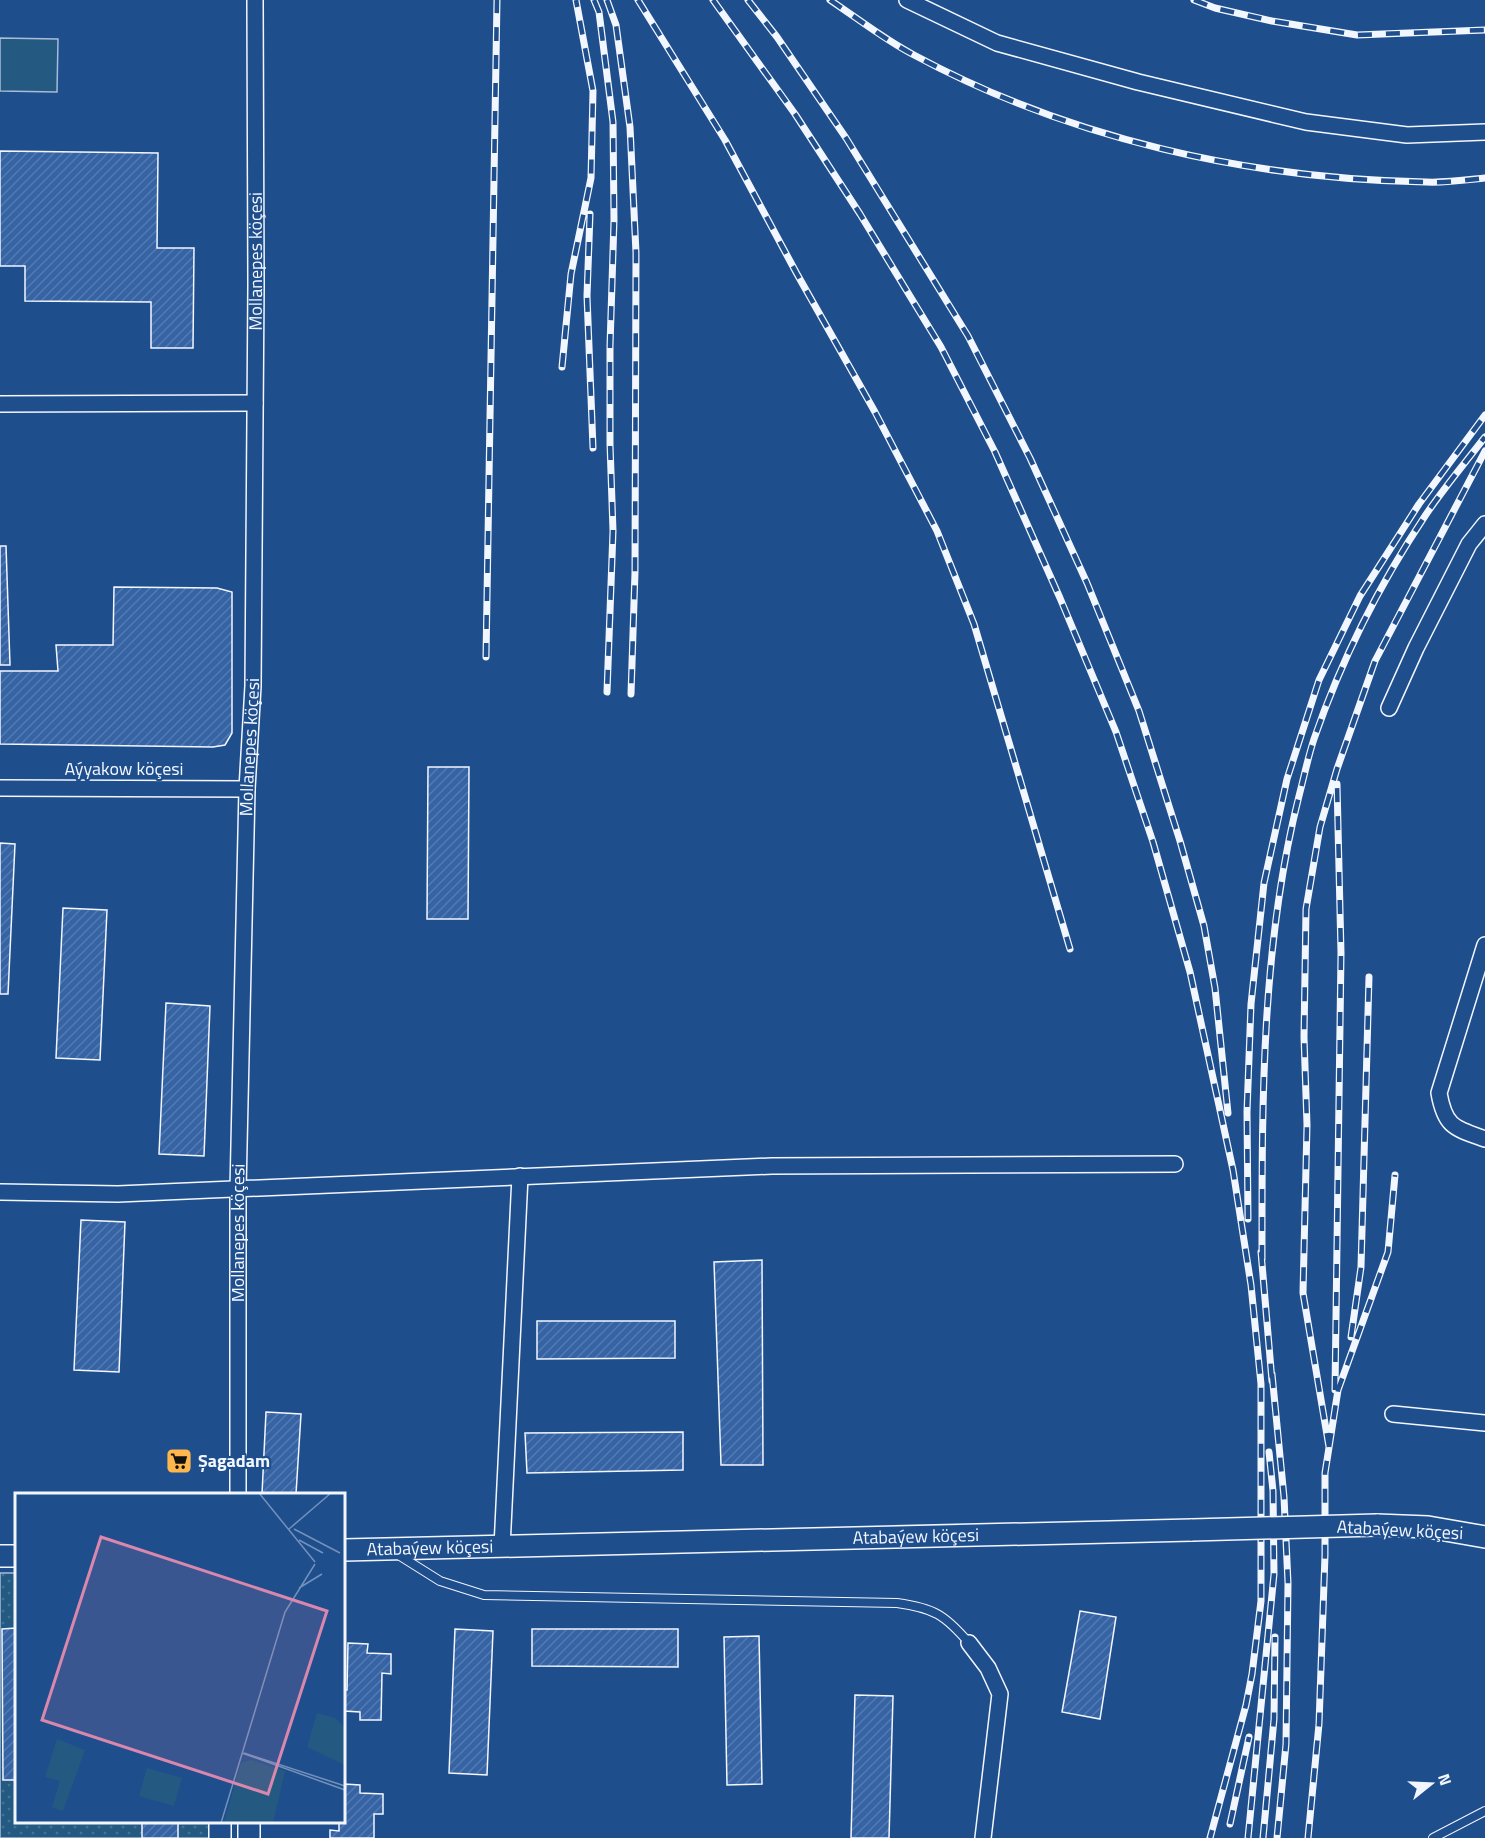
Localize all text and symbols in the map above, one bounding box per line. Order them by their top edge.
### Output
street label: Mollanepes köçesi [242,192,269,331]
street label: Mollanepes köçesi [232,678,266,817]
street label: Aýyakow köçesi [64,755,184,782]
street label: Mollanepes köçesi [224,1163,252,1302]
supermarket icon: Şagadam [164,1446,194,1476]
place label: Şagadam [198,1447,270,1474]
inset map [15,1493,345,1823]
street label: Atabaýew köçesi [1336,1513,1464,1546]
street label: Atabaýew köçesi [852,1521,979,1551]
street label: Atabaýew köçesi [366,1532,494,1562]
north arrow [1401,1754,1461,1814]
text: N [1432,1770,1458,1788]

